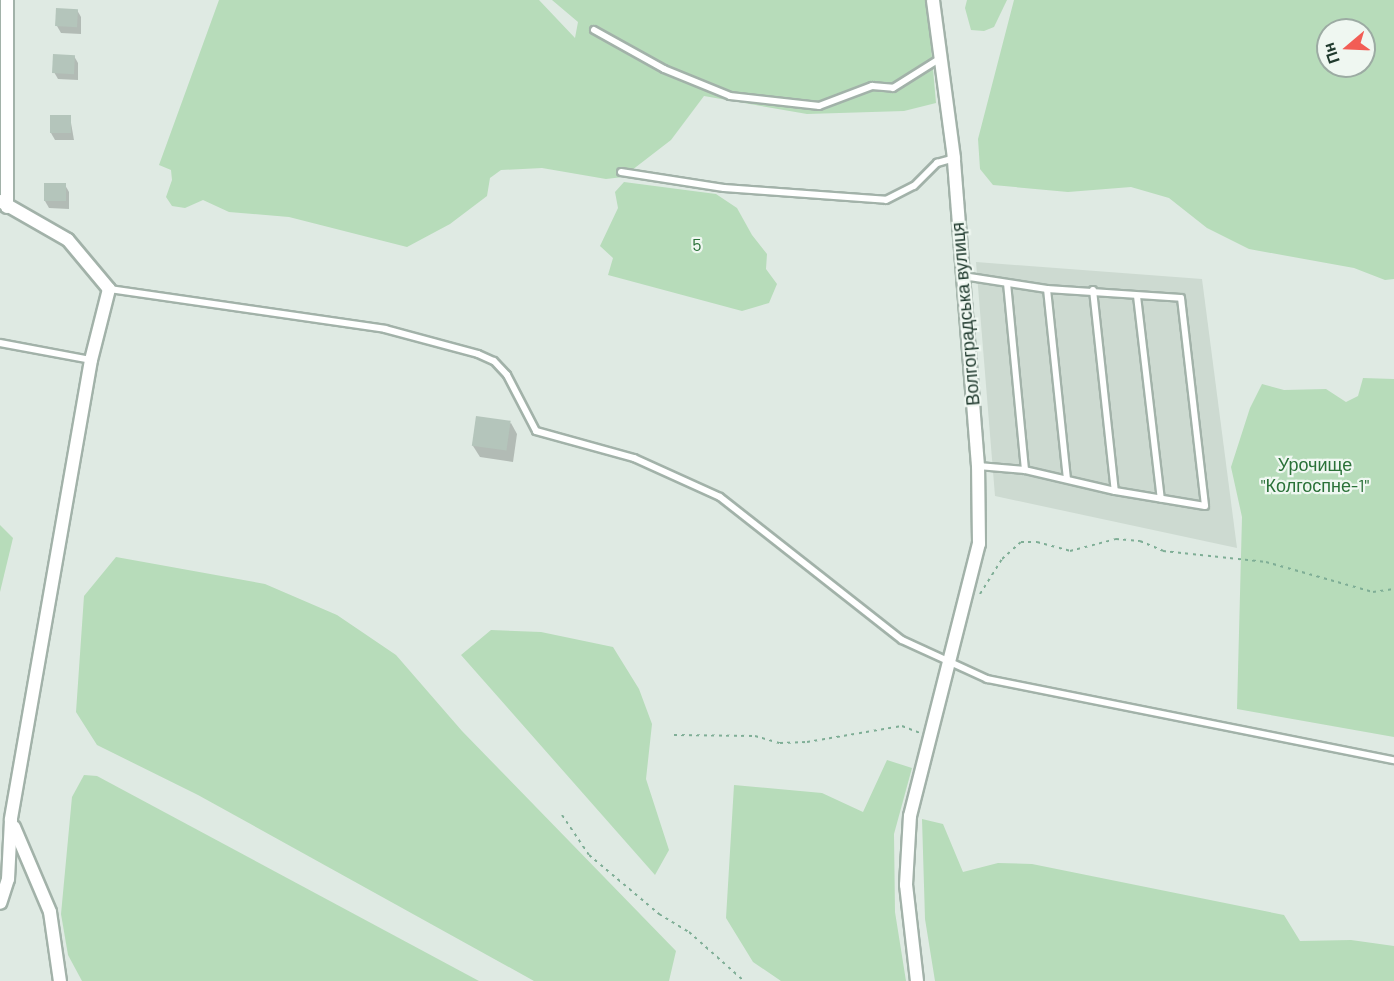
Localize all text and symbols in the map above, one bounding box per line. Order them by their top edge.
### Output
north arrow [1316,18,1376,78]
text: Пн [1318,40,1343,66]
street label: Волгоградська вулиця [946,221,984,407]
park label: 5 [692,233,702,255]
park label: Урочище "Колгоспне-1" [1261,454,1369,496]

